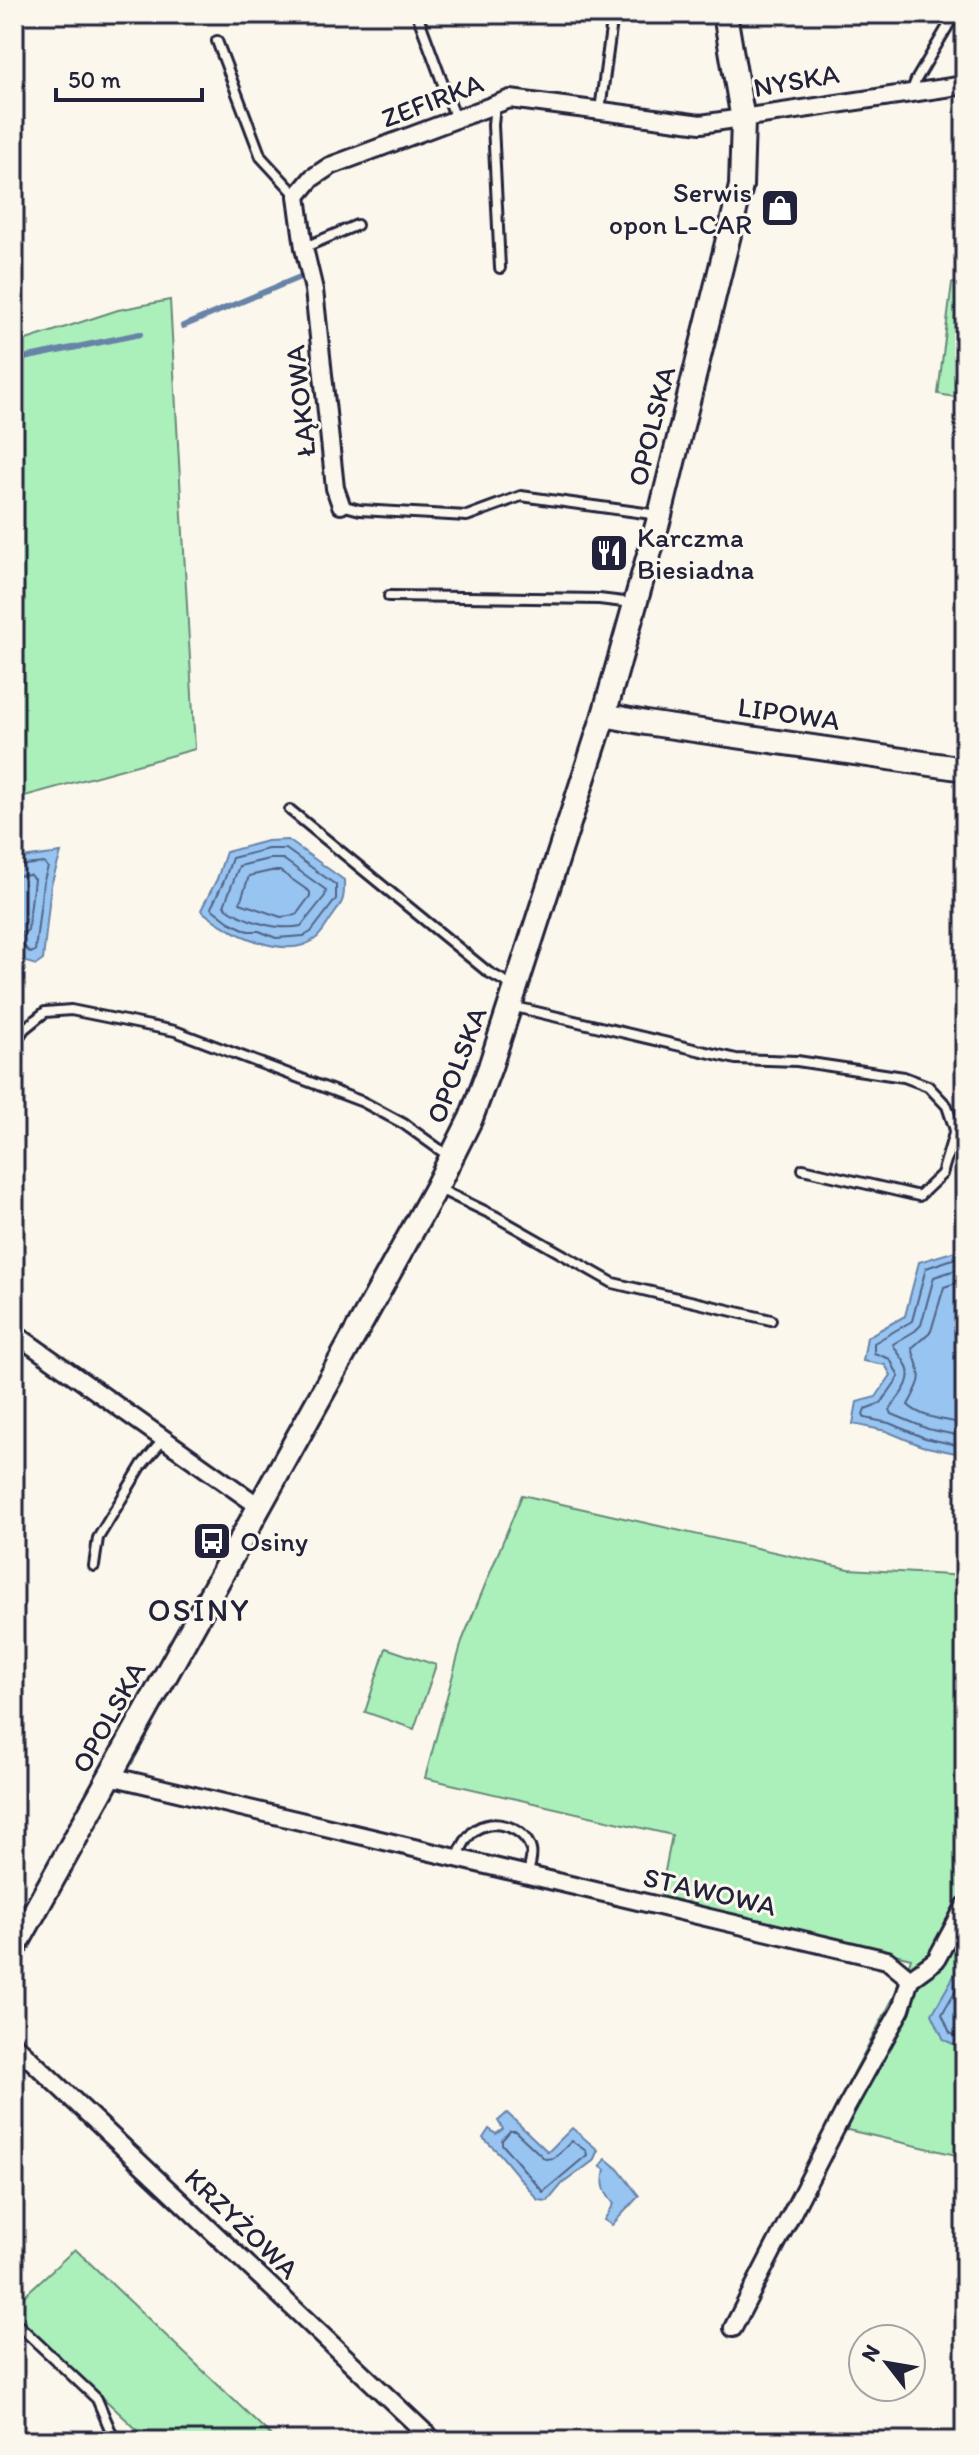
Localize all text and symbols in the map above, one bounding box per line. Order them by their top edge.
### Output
scale bar [56,52,202,102]
street label: NYSKA [751,56,842,104]
text: 50 m [68,65,121,94]
street label: ZEFIRKA [376,65,488,135]
place label: Serwis opon L-CAR [609,175,752,241]
shop icon: Serwis opon L-CAR [759,187,801,229]
street label: ŁĄKOWA [277,343,323,459]
street label: OPOLSKA [620,363,682,489]
place label: Karczma Biesiadna [637,520,755,586]
restaurant icon: Karczma Biesiadna [588,532,630,574]
street label: LIPOWA [736,689,842,737]
street label: OPOLSKA [418,1002,494,1128]
bus stop icon: Osiny [191,1520,233,1562]
place label: Osiny [240,1524,308,1558]
district label: OSINY [148,1591,250,1629]
street label: OPOLSKA [64,1655,153,1779]
street label: STAWOWA [640,1859,780,1923]
street label: KRZYŻOWA [178,2160,306,2286]
north arrow [847,2323,927,2403]
text: N [855,2340,886,2366]

